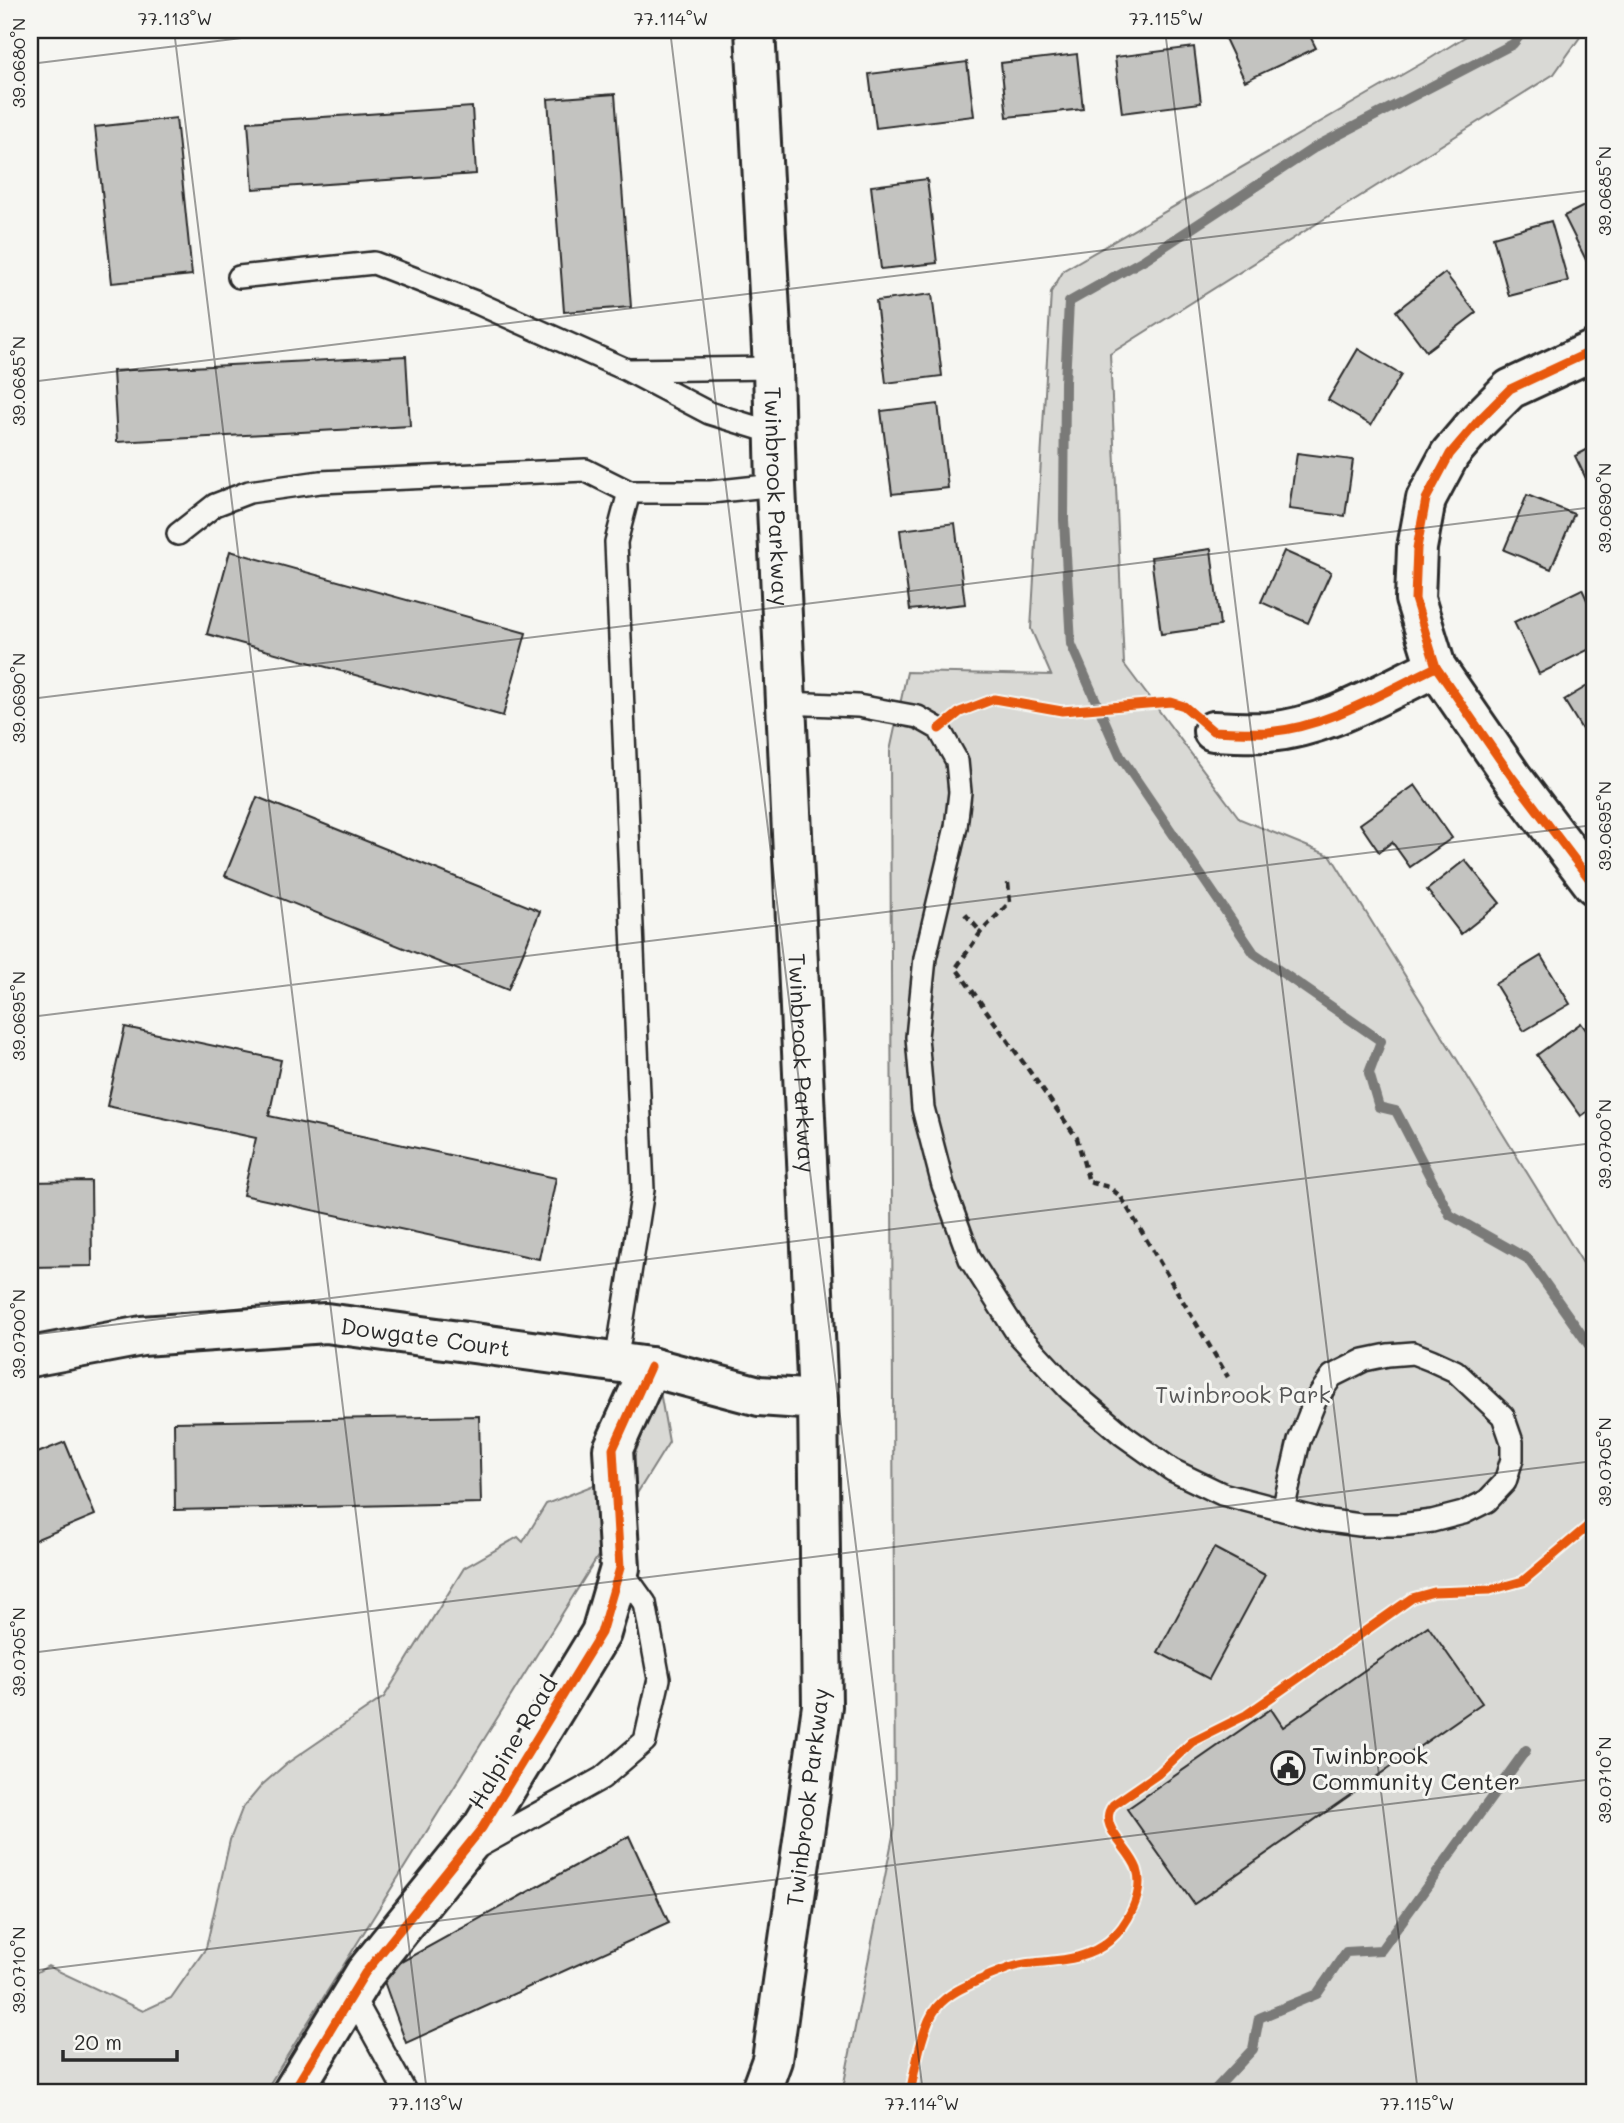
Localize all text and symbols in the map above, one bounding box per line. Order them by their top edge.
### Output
text: 77.113°W [138,6,212,30]
text: 77.114°W [634,6,708,30]
text: 77.115°W [1129,6,1203,30]
text: 39.0680°N [6,18,30,108]
text: 39.0685°N [1592,146,1616,236]
text: 39.0685°N [6,336,30,426]
street label: Twinbrook Parkway [758,386,797,607]
text: 39.0690°N [1592,463,1616,553]
text: 39.0690°N [6,653,30,743]
text: 39.0695°N [1592,781,1616,871]
street label: Twinbrook Parkway [782,952,823,1173]
text: 39.0695°N [6,971,30,1061]
text: 39.0700°N [1592,1099,1616,1189]
text: 39.0700°N [6,1289,30,1379]
street label: Dowgate Court [339,1310,512,1363]
park label: Twinbrook Park [1155,1379,1331,1409]
text: 39.0705°N [1592,1417,1616,1507]
text: 39.0705°N [6,1607,30,1697]
street label: Halpine Road [461,1670,563,1814]
street label: Twinbrook Parkway [779,1686,835,1908]
text: 39.0710°N [1592,1737,1616,1824]
place label: Twinbrook Community Center [1312,1740,1520,1796]
public building icon: Twinbrook Community Center [1269,1749,1307,1787]
text: 39.0710°N [6,1927,30,2014]
scale bar [63,2018,177,2062]
text: 20 m [74,2028,122,2055]
text: 77.113°W [389,2091,463,2115]
text: 77.114°W [885,2091,959,2115]
text: 77.115°W [1380,2091,1454,2115]

